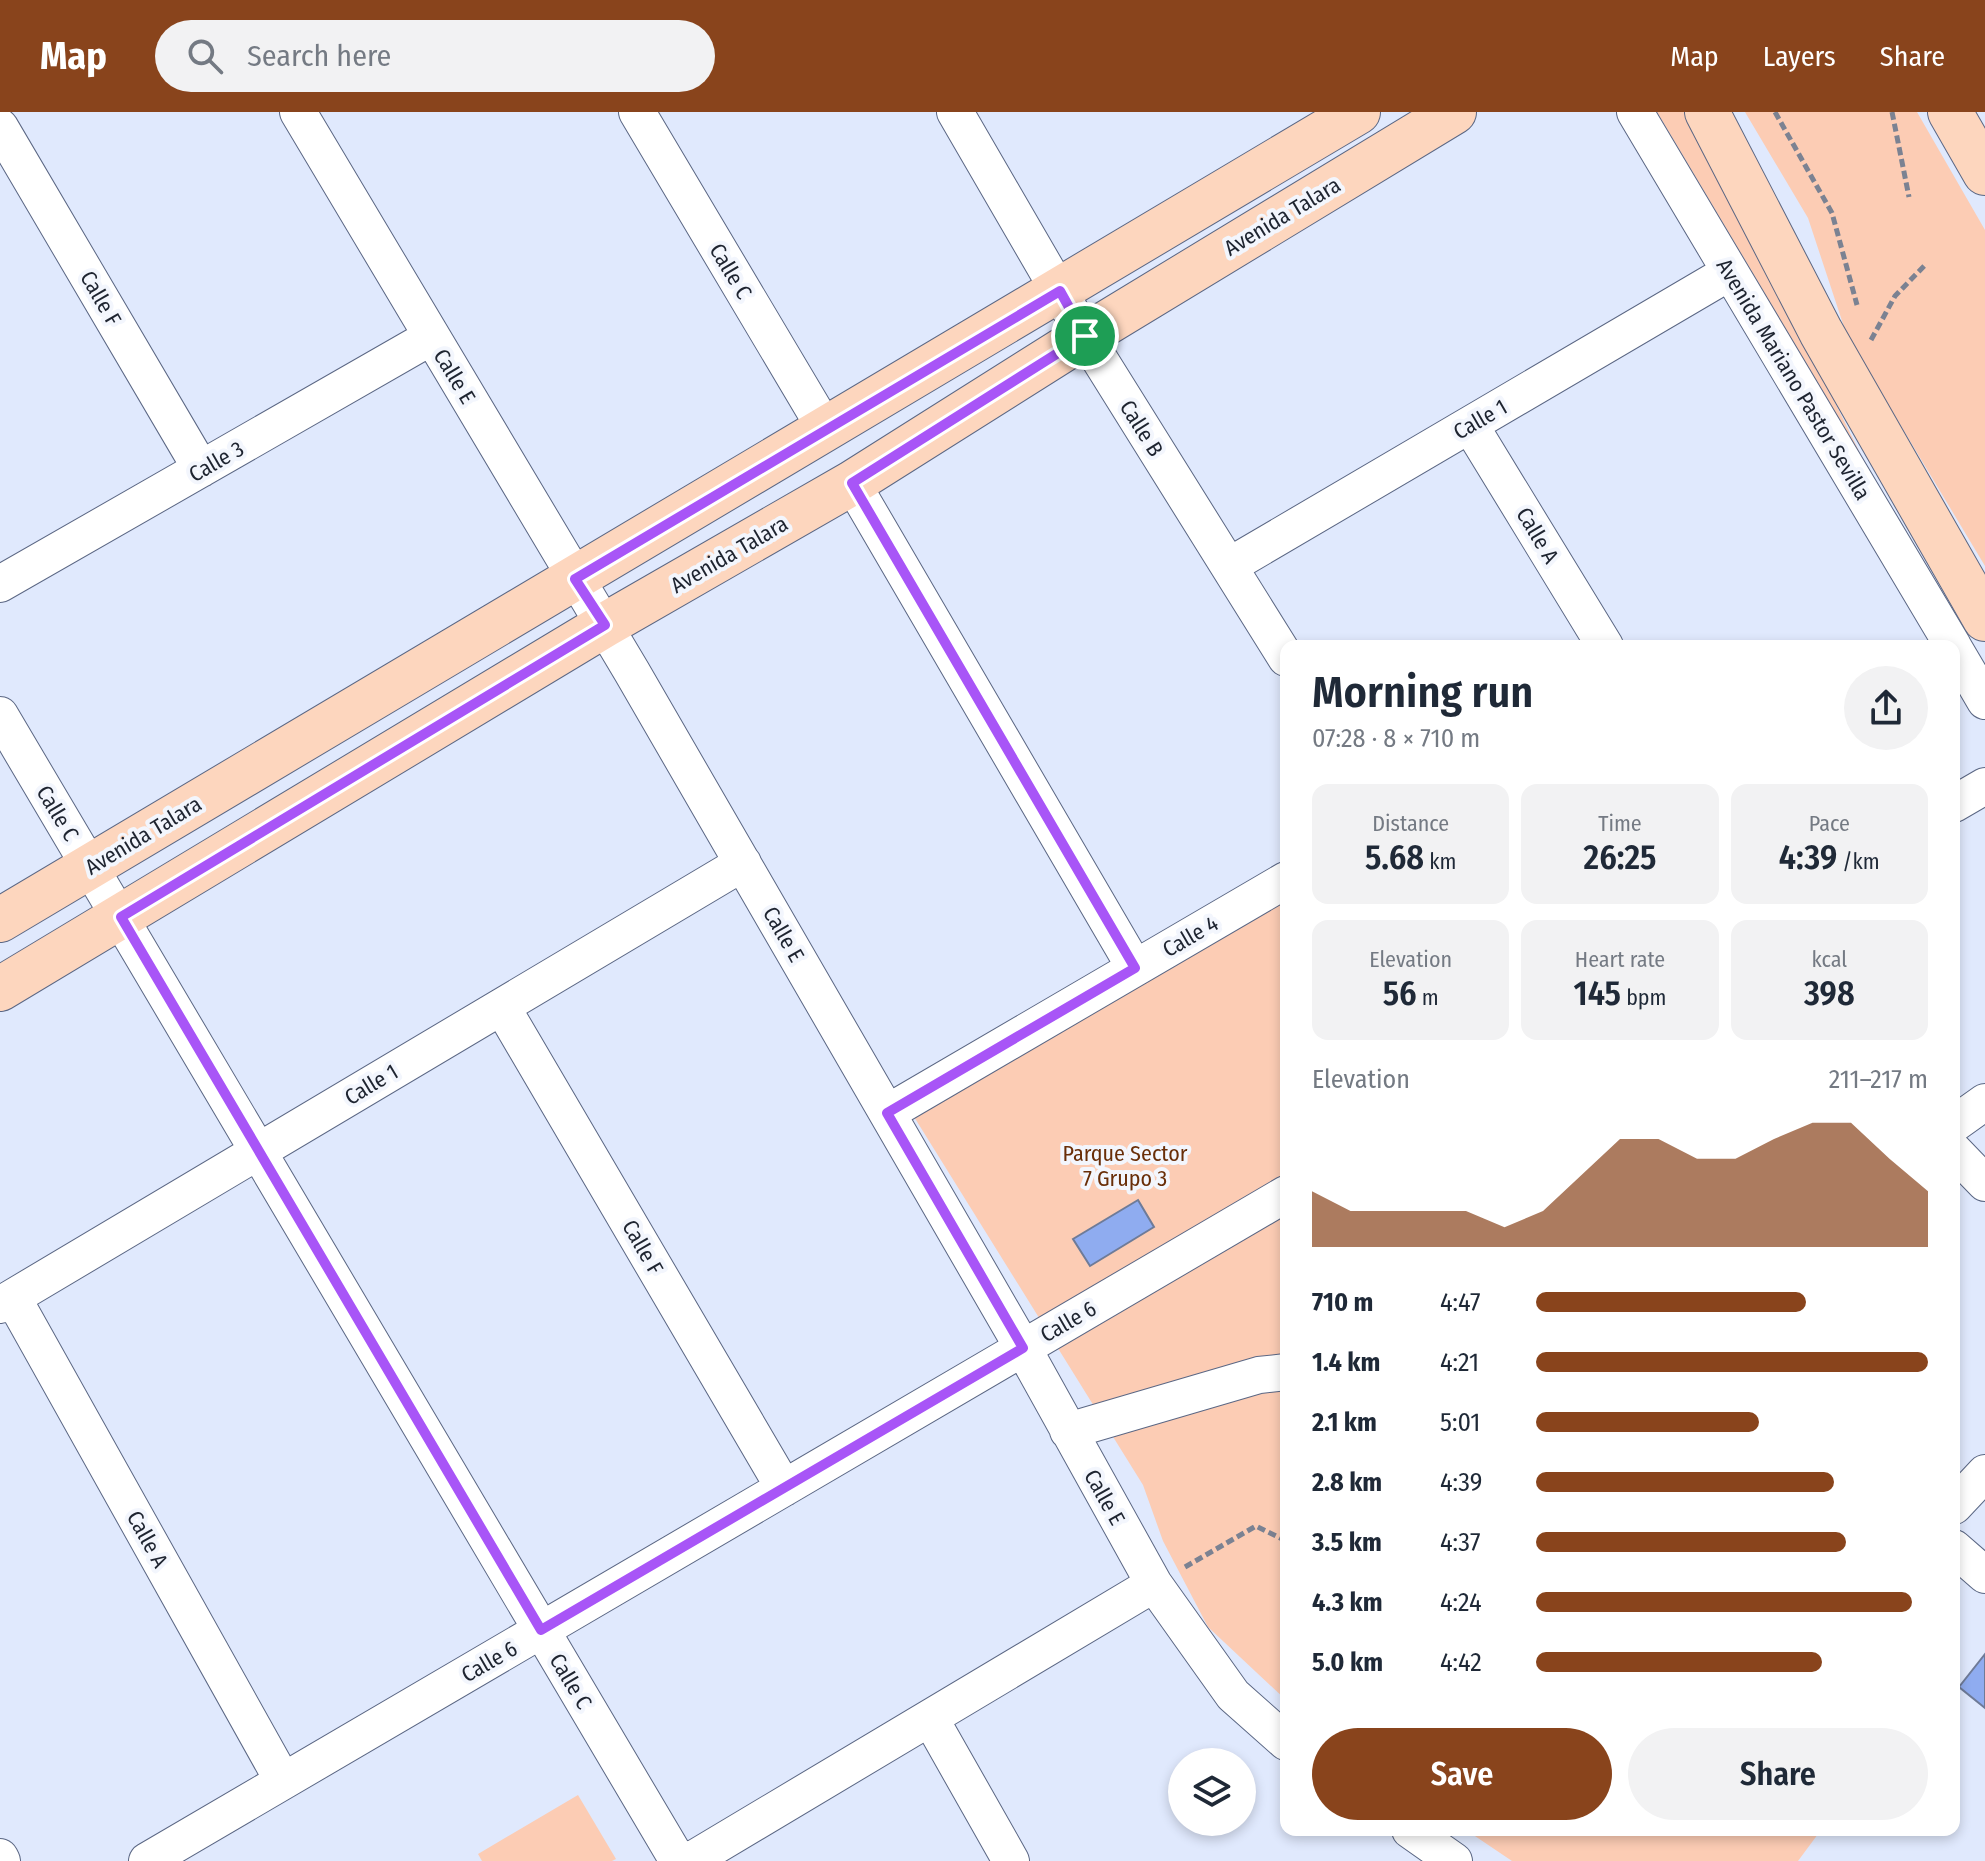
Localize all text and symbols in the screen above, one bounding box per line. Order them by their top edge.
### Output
search box [155,20,715,92]
text: Map [40,33,107,79]
icon: search [183,34,227,78]
text: Search here [247,38,391,74]
text: Map [1670,40,1719,73]
text: Layers [1763,40,1836,73]
text: Share [1880,40,1945,73]
street label: Avenida Talara [1219,171,1345,262]
street label: Calle C [703,238,758,304]
street label: Avenida Mariano Pastor Sevilla [1711,254,1876,505]
street label: Calle F [74,266,127,331]
pin [1051,302,1119,370]
icon: arrive [1063,314,1107,358]
street label: Calle E [428,344,481,409]
street label: Calle 1 [1449,393,1512,446]
street label: Calle B [1114,395,1169,461]
street label: Calle 3 [184,435,249,488]
street label: Calle A [1510,502,1565,569]
street label: Avenida Talara [666,510,793,599]
text: Morning run [1312,666,1533,719]
button: share [1844,666,1928,750]
text: 07:28 · 8 × 710 m [1312,723,1480,754]
street label: Calle C [30,780,85,846]
street label: Avenida Talara [80,790,206,881]
text: Distance [1372,810,1449,837]
text: Time [1598,810,1642,837]
text: Pace [1809,810,1850,837]
text: 5.68 [1365,837,1424,878]
text: 26:25 [1584,837,1656,878]
text: 4:39 [1779,837,1837,878]
text: km [1424,848,1456,875]
text: /km [1837,848,1880,875]
street label: Calle E [757,902,810,967]
street label: Calle 4 [1158,910,1223,963]
text: Elevation [1369,946,1452,973]
text: Heart rate [1575,946,1665,973]
text: kcal [1812,946,1847,973]
text: 56 [1383,973,1417,1014]
text: 145 [1574,973,1621,1014]
text: 398 [1804,973,1855,1014]
text: m [1417,984,1439,1011]
text: bpm [1621,984,1666,1011]
street label: Calle 1 [340,1058,403,1111]
text: Elevation [1312,1064,1410,1095]
text: 211–217 m [1829,1064,1928,1095]
park label: Parque Sector 7 Grupo 3 [1063,1140,1188,1192]
street label: Calle F [616,1215,669,1280]
text: 710 m [1312,1287,1373,1318]
text: 4:47 [1440,1287,1481,1318]
street label: Calle 6 [1036,1295,1101,1348]
text: 1.4 km [1312,1347,1380,1378]
text: 4:21 [1440,1347,1479,1378]
text: 2.1 km [1312,1407,1377,1438]
text: 5:01 [1440,1407,1480,1438]
street label: Calle E [1078,1465,1131,1530]
text: 2.8 km [1312,1467,1382,1498]
text: 4:39 [1440,1467,1482,1498]
street label: Calle A [121,1506,174,1573]
text: 3.5 km [1312,1527,1382,1558]
text: 4:37 [1440,1527,1480,1558]
text: 4.3 km [1312,1587,1383,1618]
text: 4:24 [1440,1587,1482,1618]
street label: Calle 6 [457,1635,522,1688]
text: 5.0 km [1312,1647,1383,1678]
text: 4:42 [1440,1647,1482,1678]
street label: Calle C [543,1648,598,1714]
button: Save [1312,1728,1612,1820]
button: Share [1628,1728,1928,1820]
map controls [1168,1748,1256,1836]
button: layers [1168,1748,1256,1836]

